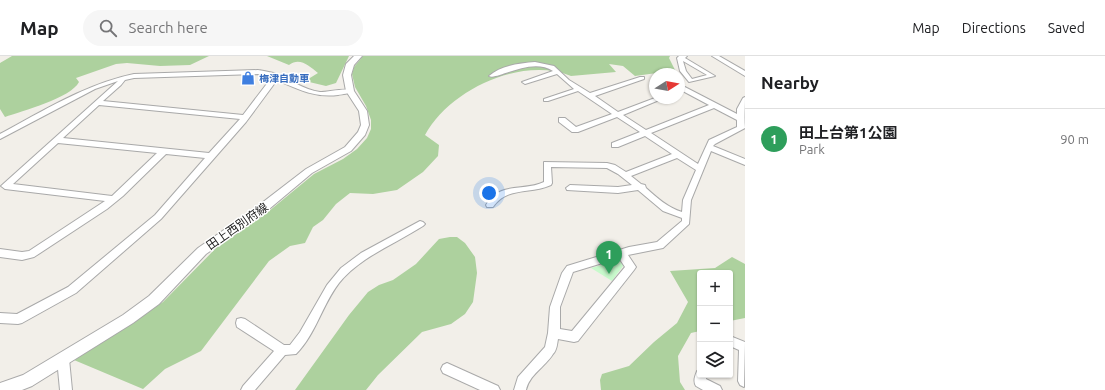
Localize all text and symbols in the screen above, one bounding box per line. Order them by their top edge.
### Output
search box [83,10,363,46]
text: Map [20,17,59,39]
icon: search [97,17,119,39]
text: Search here [129,19,208,36]
text: Map [912,20,940,36]
text: Directions [962,20,1026,36]
text: Saved [1048,20,1085,36]
north arrow [649,68,685,104]
shop icon: 梅津自動車 [240,70,256,86]
place label: 梅津自動車 [259,73,309,84]
text: Nearby [761,73,819,92]
text: 田上台第1公園 [799,124,897,141]
text: 1 [770,132,778,146]
text: 90 m [1060,132,1089,146]
text: Park [799,142,825,156]
your location [479,183,499,203]
street label: 田上西別府線 [204,200,270,252]
pin: 1 [596,241,622,274]
map controls [697,270,733,378]
button: + [697,270,733,306]
button: − [697,306,733,342]
button: layers [697,342,733,378]

